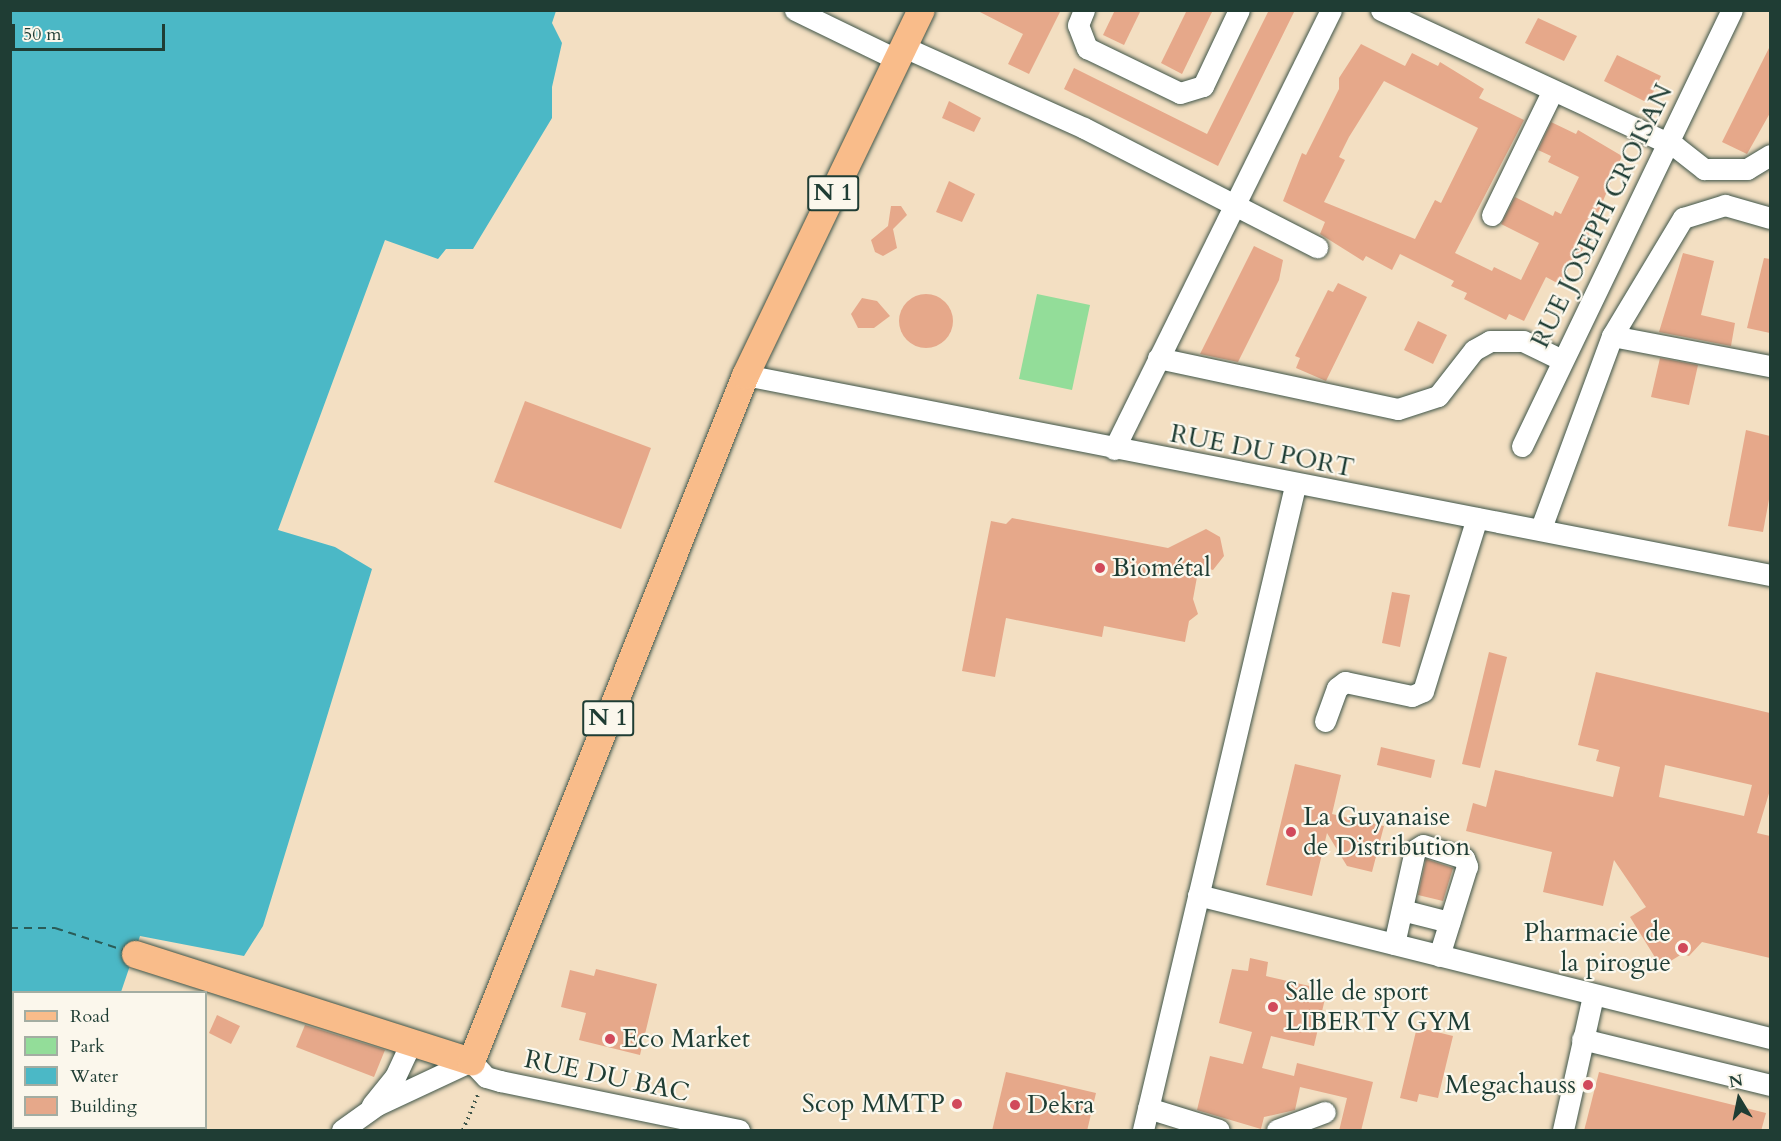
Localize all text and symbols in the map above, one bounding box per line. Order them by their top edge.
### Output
scale bar [15,12,168,50]
text: 50 m [23,22,62,47]
street label: RUE JOSEPH CROISAN [1524,79,1680,353]
road number: N 1 [806,172,860,214]
street label: RUE DU PORT [1167,418,1357,484]
place label: Biométal [1112,552,1211,584]
marker: Biométal [1093,561,1107,575]
road number: N 1 [581,697,635,739]
place label: La Guyanaise de Distribution [1303,801,1470,862]
marker: La Guyanaise de Distribution [1284,825,1298,839]
place label: Pharmacie de la pirogue [1524,917,1671,978]
marker: Pharmacie de la pirogue [1676,941,1690,955]
place label: Salle de sport LIBERTY GYM [1285,976,1471,1038]
legend [12,991,207,1129]
marker: Salle de sport LIBERTY GYM [1266,1000,1280,1014]
text: Road [70,1004,110,1029]
place label: Eco Market [622,1023,750,1055]
marker: Eco Market [603,1032,617,1046]
text: Park [70,1034,105,1059]
street label: RUE DU BAC [522,1043,692,1109]
text: Water [70,1064,118,1089]
place label: Megachauss [1445,1069,1576,1101]
north arrow [1709,1069,1769,1129]
text: N [1727,1069,1745,1093]
marker: Megachauss [1581,1078,1595,1092]
place label: Scop MMTP [802,1088,945,1120]
place label: Dekra [1027,1089,1095,1121]
text: Building [70,1094,137,1119]
marker: Scop MMTP [950,1097,964,1111]
marker: Dekra [1008,1098,1022,1112]

